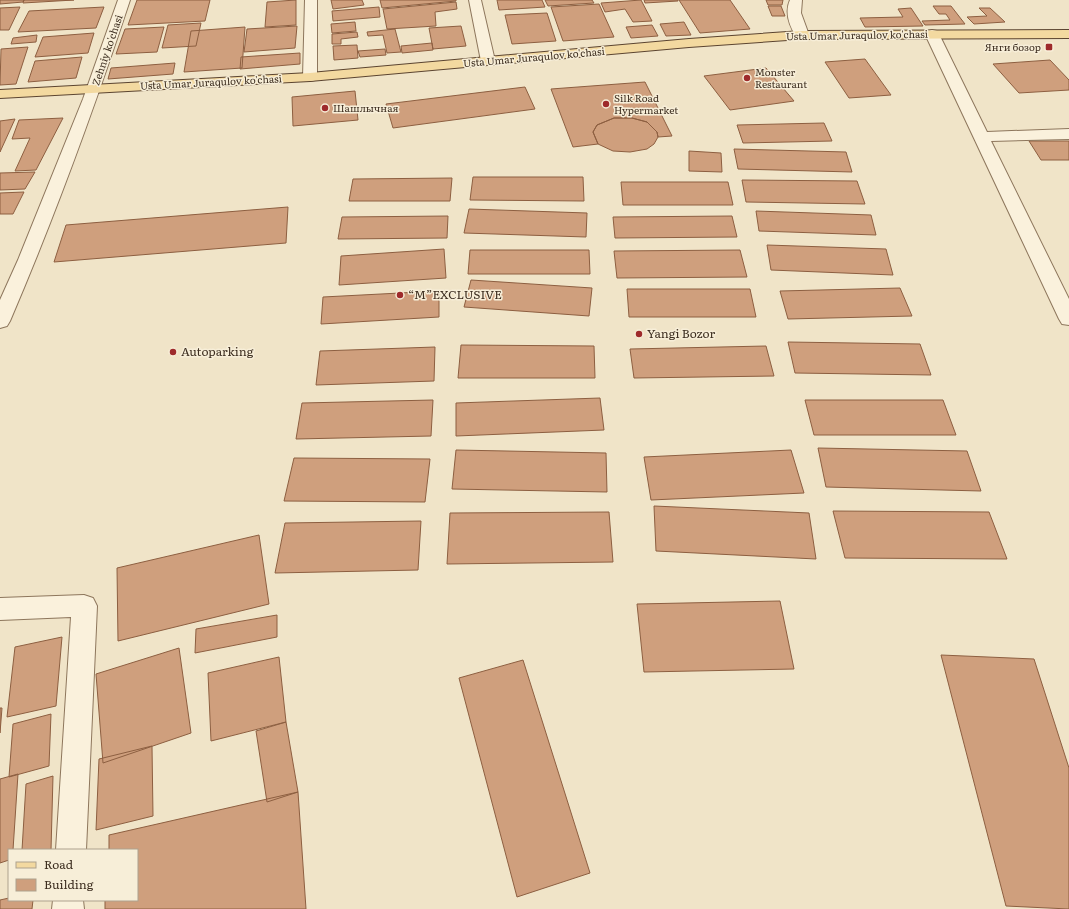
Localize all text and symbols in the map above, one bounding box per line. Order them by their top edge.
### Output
street label: Zehniy ko'chasi [87,12,126,87]
street label: Usta Umar Juraqulov ko'chasi [786,26,929,43]
place label: Янги бозор [985,39,1041,54]
marker: Янги бозор [1044,42,1054,52]
street label: Usta Umar Juraqulov ko'chasi [463,43,606,70]
place label: Monster Restaurant [755,64,807,91]
street label: Usta Umar Juraqulov ko'chasi [140,70,283,93]
marker: Monster Restaurant [742,73,752,83]
place label: Silk Road Hypermarket [614,90,678,117]
marker: Silk Road Hypermarket [601,99,611,109]
place label: Шашлычная [333,100,399,115]
marker: Шашлычная [320,103,330,113]
place label: “M”EXCLUSIVE [408,285,502,303]
marker: “M”EXCLUSIVE [395,290,405,300]
place label: Yangi Bozor [647,324,715,342]
marker: Yangi Bozor [634,329,644,339]
place label: Autoparking [181,342,254,360]
marker: Autoparking [168,347,178,357]
legend [8,849,138,901]
text: Road [44,855,74,873]
text: Building [44,875,94,893]

